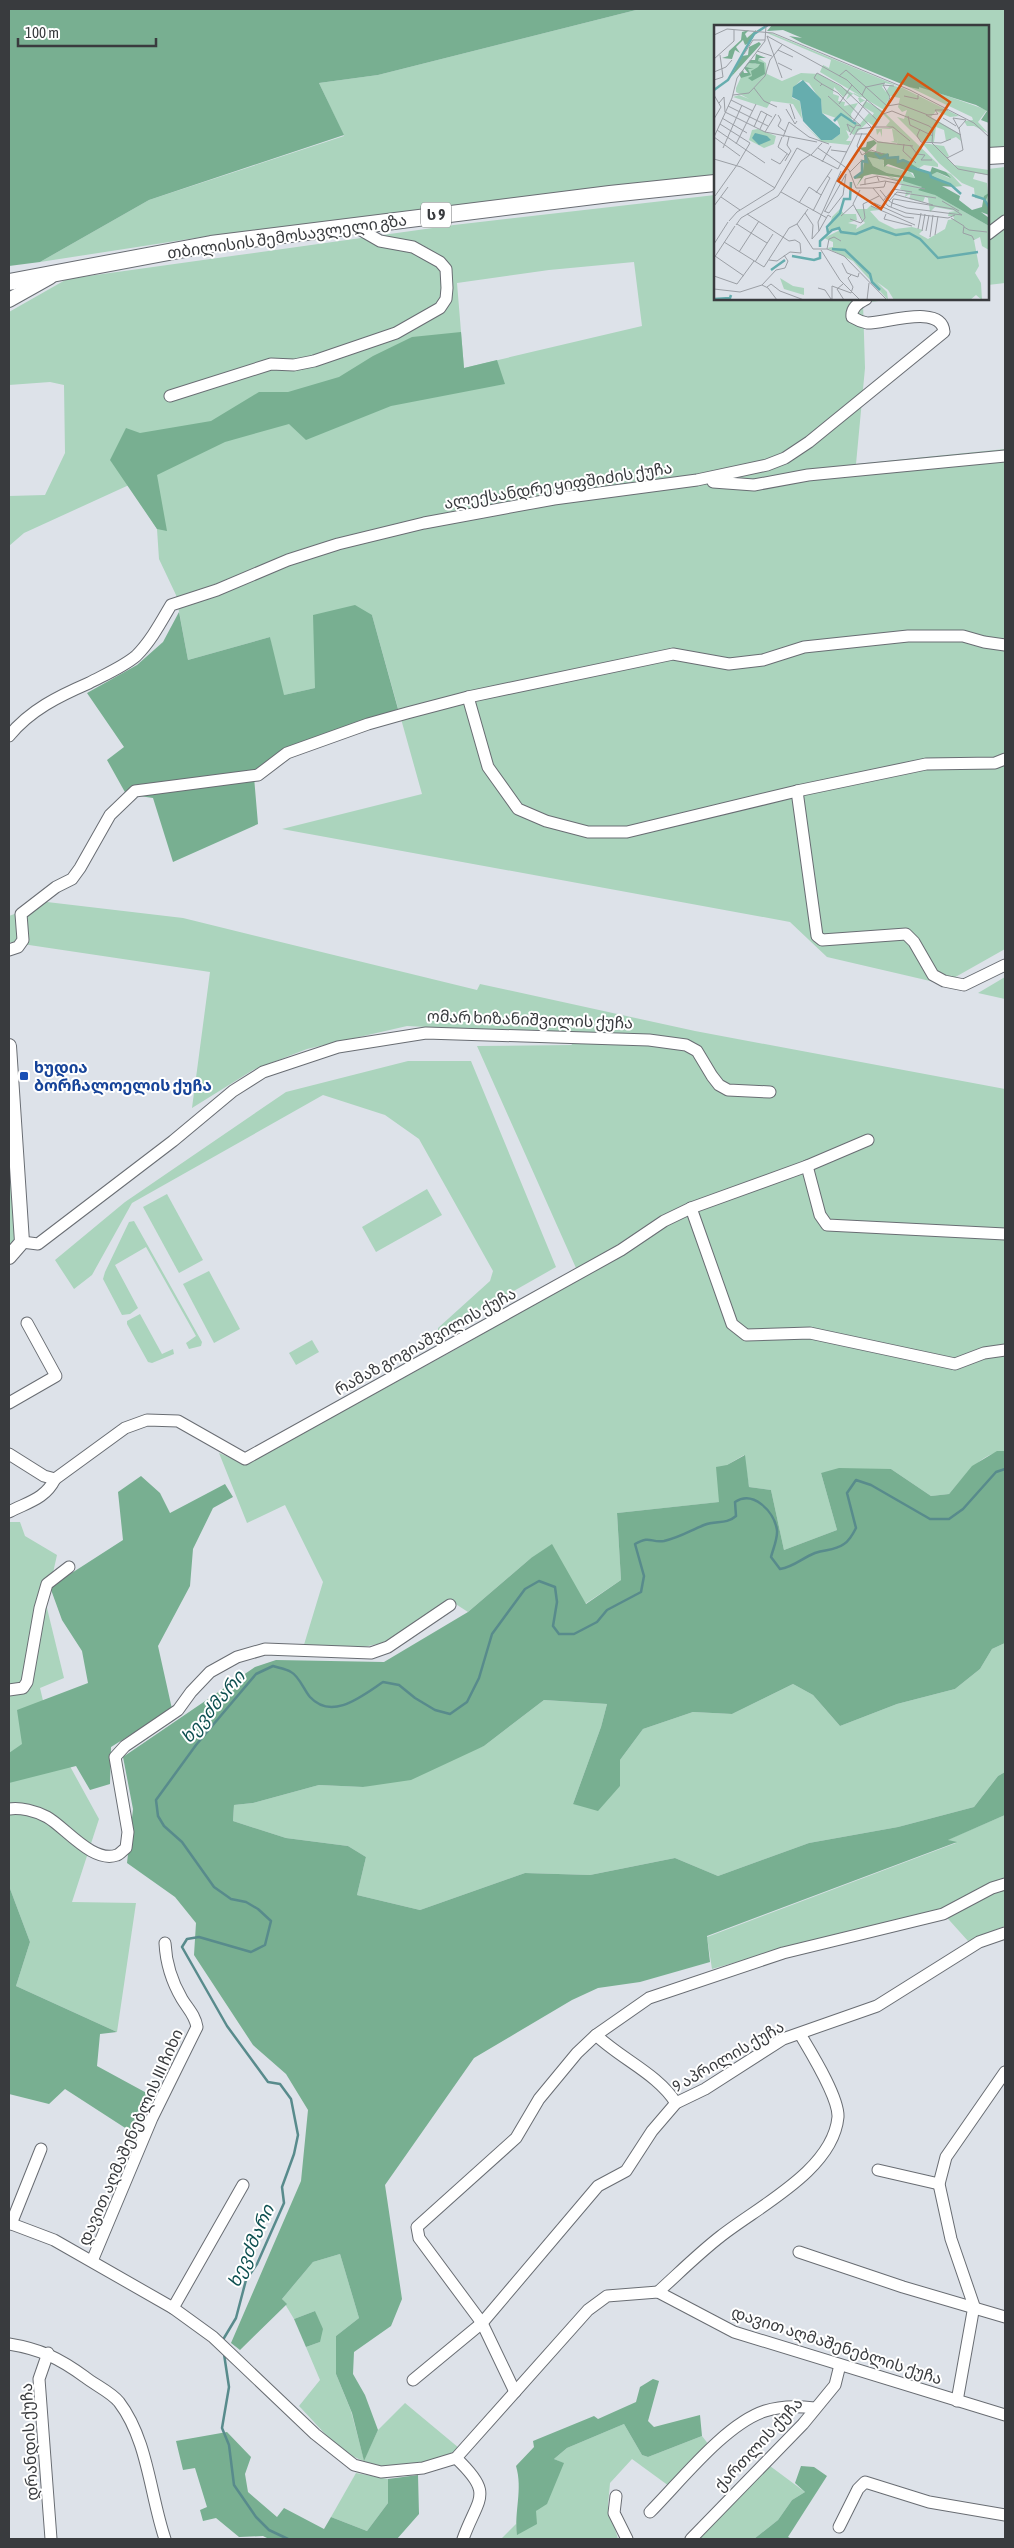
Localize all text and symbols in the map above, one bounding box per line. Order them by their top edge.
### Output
scale bar [18,15,155,47]
text: 100 m [25,24,59,41]
inset map [714,25,989,300]
road number: ს 9 [421,202,451,228]
street label: თბილისის შემოსავლელი გზა [166,210,408,264]
street label: ალექსანდრე ყიფშიძის ქუჩა [443,458,674,514]
street label: ომარ ხიზანიშვილის ქუჩა [427,1006,633,1034]
place label: ხუდია ბორჩალოელის ქუჩა [34,1058,212,1096]
marker: ხუდია ბორჩალოელის ქუჩა [18,1070,30,1082]
street label: რამაზ გოგიაშვილის ქუჩა [331,1284,520,1400]
water label: ხევძმარი [176,1666,250,1748]
street label: 9 აპრილის ქუჩა [669,2017,788,2097]
street label: დავით აღმაშენებლის III ჩიხი [74,2026,188,2249]
water label: ხევძმარი [223,2201,279,2291]
street label: დავით აღმაშენებლის ქუჩა [729,2302,945,2390]
street label: დრანდის ქუჩა [17,2383,43,2501]
street label: ქართლის ქუჩა [710,2394,807,2496]

